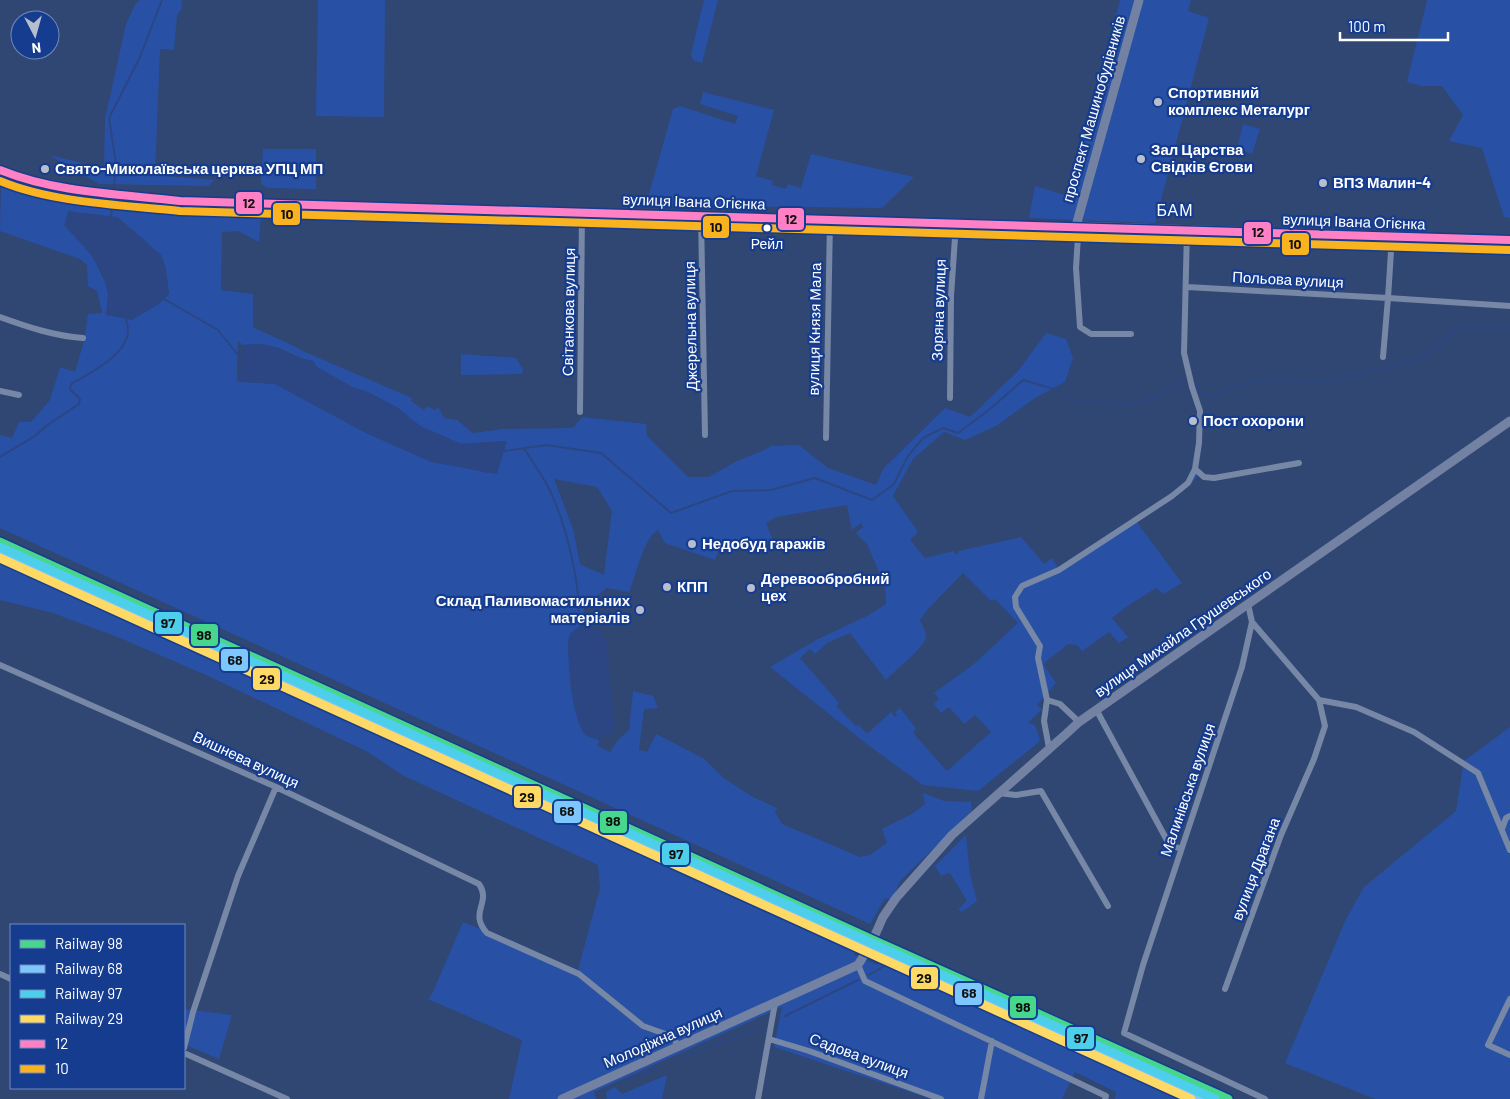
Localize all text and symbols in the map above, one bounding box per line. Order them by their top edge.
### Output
north arrow [10,10,60,60]
scale bar [1340,10,1448,42]
street label: проспект Машинобудівників [1058,13,1128,204]
text: 100 m [1348,17,1386,35]
text: N [31,39,42,57]
place label: Спортивний комплекс Металург [1168,83,1310,118]
marker: Спортивний комплекс Металург [1152,96,1164,108]
place label: Зал Царства Свідків Єгови [1151,140,1253,175]
marker: Зал Царства Свідків Єгови [1135,153,1147,165]
place label: Свято-Миколаївська церква УПЦ МП [55,159,323,177]
marker: Свято-Миколаївська церква УПЦ МП [39,163,51,175]
place label: ВПЗ Малин-4 [1333,173,1431,191]
marker: ВПЗ Малин-4 [1317,177,1329,189]
street label: вулиця Івана Огієнка [622,190,767,213]
line badge: 12 [235,191,263,215]
text: 12 [243,194,256,211]
district label: БАМ [1156,200,1194,219]
line badge: 10 [272,202,301,226]
text: 10 [281,205,293,222]
line badge: 12 [777,207,805,231]
text: 12 [785,210,798,227]
street label: вулиця Івана Огієнка [1282,210,1427,233]
line badge: 10 [702,215,730,239]
text: 10 [710,218,722,235]
line badge: 12 [1243,221,1272,245]
marker: Рейл [762,223,772,233]
text: 12 [1252,223,1265,240]
line badge: 10 [1281,232,1310,256]
place label: Рейл [751,235,783,252]
text: 10 [1289,235,1301,252]
street label: Світанкова вулиця [558,248,578,376]
street label: Зоряна вулиця [927,259,949,361]
street label: Джерельна вулиця [680,261,700,391]
street label: вулиця Князя Мала [804,262,824,396]
street label: Польова вулиця [1232,267,1344,291]
place label: Пост охорони [1203,411,1304,429]
marker: Пост охорони [1187,415,1199,427]
place label: Недобуд гаражів [702,534,826,552]
marker: Недобуд гаражів [686,538,698,550]
street label: вулиця Михайла Грушевського [1091,564,1274,700]
place label: Деревообробний цех [761,569,889,604]
place label: КПП [677,577,708,595]
marker: КПП [661,581,673,593]
marker: Деревообробний цех [745,582,757,594]
place label: Склад Паливомастильних матеріалів [436,591,631,626]
marker: Склад Паливомастильних матеріалів [634,604,646,616]
line badge: 97 [154,611,183,635]
text: 97 [161,614,175,631]
line badge: 98 [190,623,219,647]
text: 98 [196,626,212,643]
line badge: 68 [220,648,249,672]
text: 68 [227,651,243,668]
line badge: 29 [252,667,281,691]
text: 29 [259,670,275,687]
street label: Малинівська вулиця [1156,721,1218,859]
street label: Вишнева вулиця [191,727,302,792]
line badge: 29 [513,785,542,809]
text: 29 [519,788,535,805]
line badge: 68 [553,800,582,824]
text: 68 [559,802,575,819]
line badge: 98 [599,810,628,834]
text: 98 [605,812,621,829]
street label: вулиця Драгана [1227,814,1283,923]
line badge: 97 [661,842,690,866]
text: 97 [669,845,683,862]
legend [10,924,185,1089]
text: Railway 98 [55,934,123,952]
text: Railway 68 [55,959,123,977]
line badge: 29 [910,966,939,990]
text: 29 [916,969,932,986]
line badge: 68 [954,982,983,1006]
text: Railway 97 [55,984,122,1002]
text: 68 [961,984,977,1001]
line badge: 98 [1009,995,1037,1019]
text: 98 [1015,998,1031,1015]
street label: Молодіжна вулиця [600,1003,725,1071]
text: Railway 29 [55,1009,123,1027]
line badge: 97 [1066,1026,1095,1050]
street label: Садова вулиця [807,1029,911,1081]
text: 97 [1074,1029,1088,1046]
text: 12 [55,1034,68,1052]
text: 10 [55,1059,69,1077]

